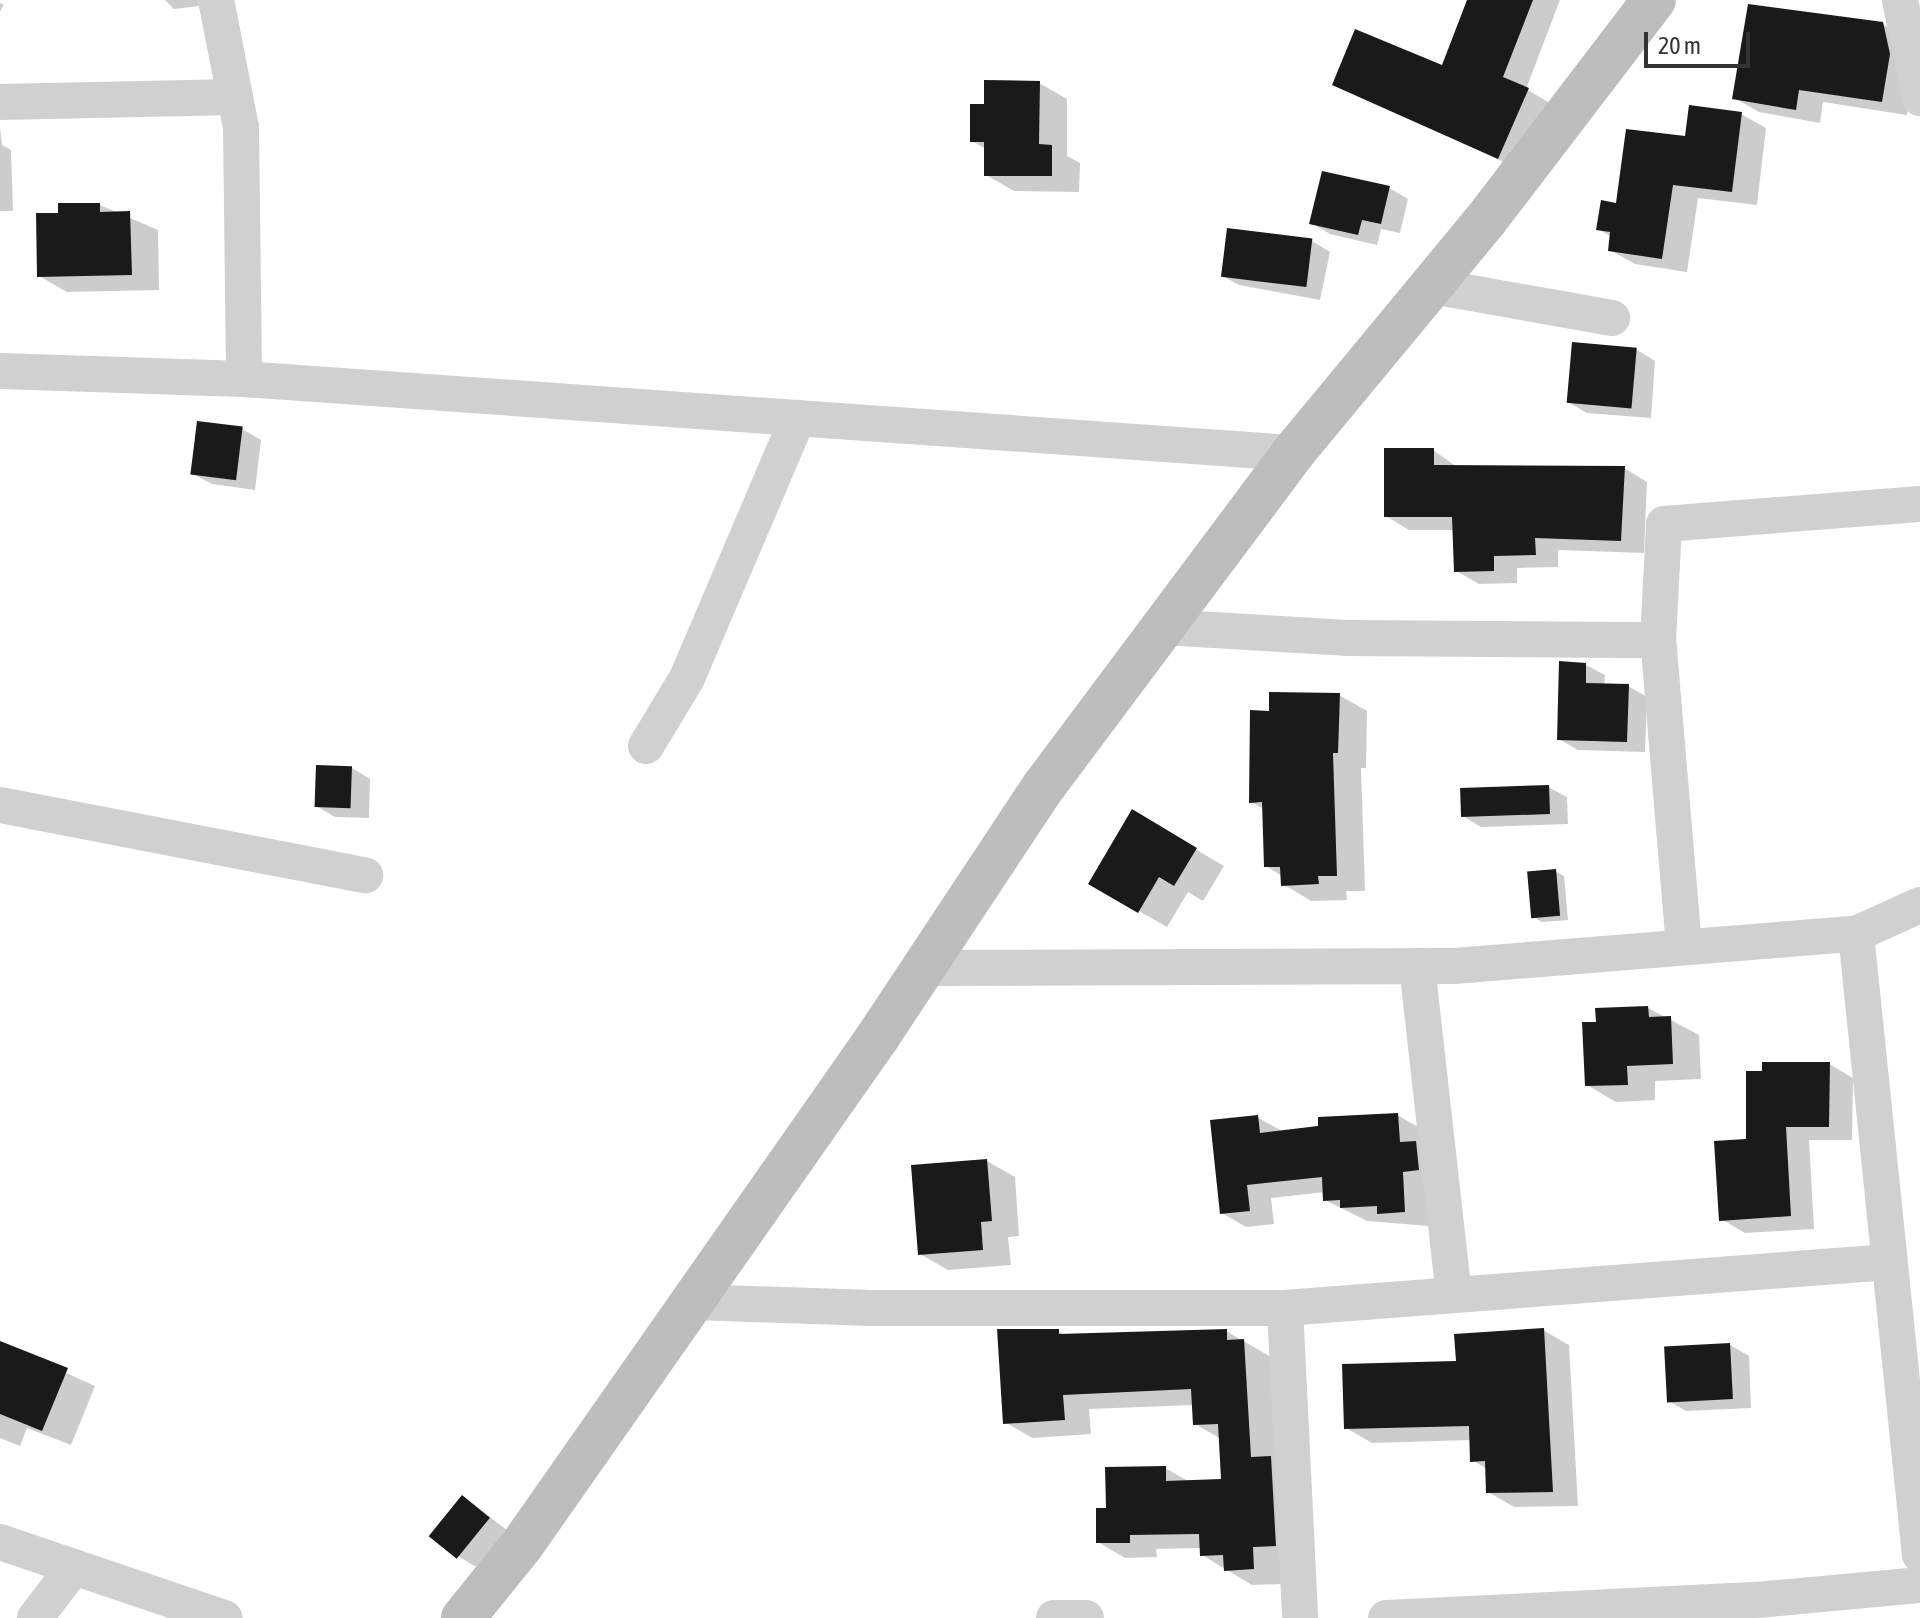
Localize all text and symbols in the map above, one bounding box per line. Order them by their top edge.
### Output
scale bar [1648,16,1754,66]
text: 20 m [1658,32,1701,59]

